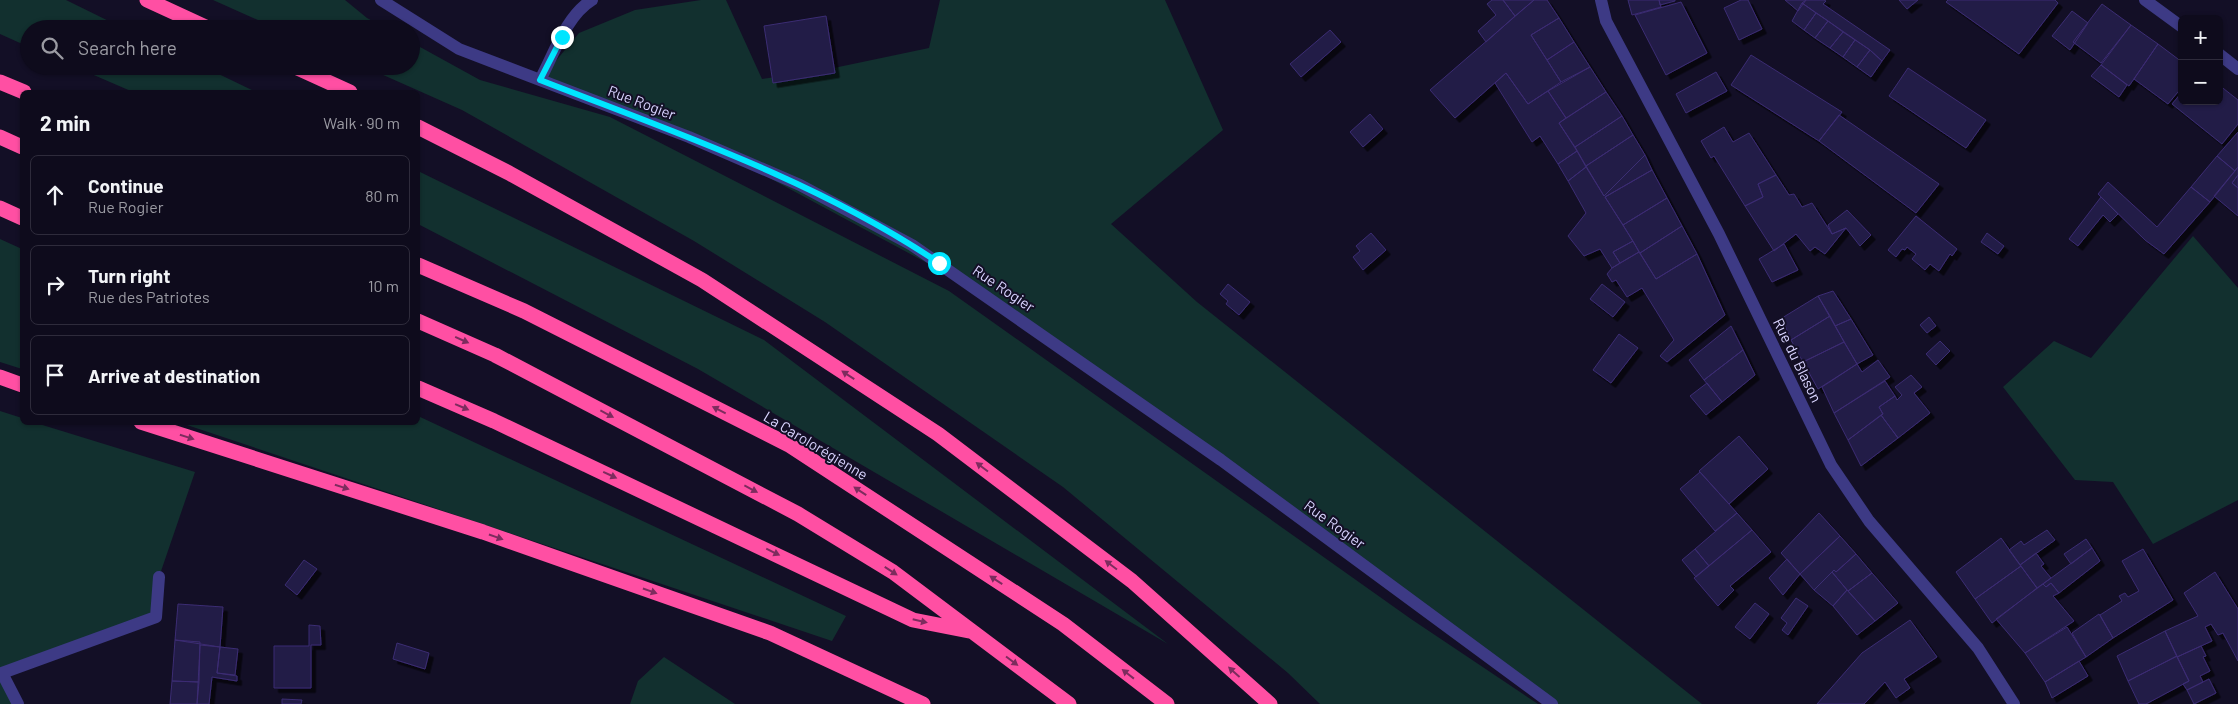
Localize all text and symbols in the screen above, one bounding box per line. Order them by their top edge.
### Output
map controls [2178,15,2223,105]
button: + [2178,15,2223,60]
search box [20,20,420,75]
route end [551,26,574,49]
icon: search [38,34,66,62]
text: Search here [78,36,177,59]
button: − [2178,60,2223,105]
street label: Rue Rogier [606,81,679,123]
text: 2 min [40,110,90,135]
text: Walk · 90 m [323,113,400,132]
text: Continue [88,174,164,197]
icon: ahead [41,181,69,209]
text: 80 m [365,186,399,205]
text: Rue Rogier [88,197,164,216]
route start [928,252,951,275]
street label: Rue Rogier [970,261,1039,316]
text: Turn right [88,264,170,287]
icon: right [41,271,69,299]
text: 10 m [368,276,399,295]
text: Rue des Patriotes [88,287,210,306]
street label: Rue du Blason [1770,315,1826,405]
one-way arrow [455,337,469,345]
icon: arrive [41,361,69,389]
text: Arrive at destination [88,364,260,387]
one-way arrow [841,370,855,380]
one-way arrow [455,404,469,412]
one-way arrow [712,406,726,414]
street label: La Carolorégienne [761,407,871,483]
one-way arrow [600,410,614,418]
one-way arrow [180,434,195,442]
one-way arrow [976,461,989,472]
one-way arrow [603,472,617,480]
one-way arrow [334,484,349,491]
one-way arrow [744,485,758,493]
one-way arrow [853,487,866,496]
street label: Rue Rogier [1301,496,1369,552]
one-way arrow [489,534,504,541]
one-way arrow [765,548,780,556]
one-way arrow [1105,560,1118,571]
one-way arrow [885,566,898,576]
one-way arrow [989,575,1002,585]
one-way arrow [642,588,657,595]
one-way arrow [912,617,927,625]
one-way arrow [1005,656,1019,666]
one-way arrow [1228,666,1241,677]
one-way arrow [1122,669,1135,680]

